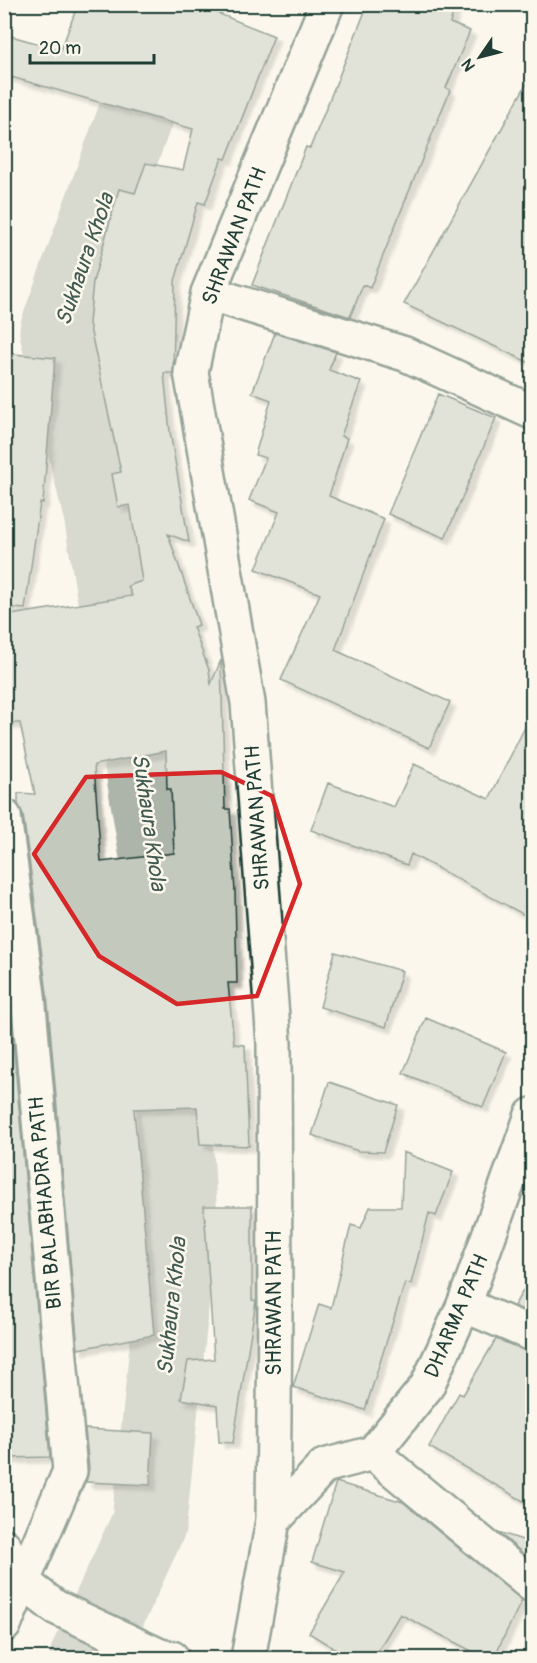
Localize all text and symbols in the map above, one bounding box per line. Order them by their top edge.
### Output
scale bar [30,27,154,65]
north arrow [450,27,510,87]
text: 20 m [39,37,81,60]
text: N [457,55,480,75]
street label: SHRAWAN PATH [196,164,273,309]
water label: Sukhaura Khola [49,188,121,329]
street label: SHRAWAN PATH [239,745,276,891]
water label: Sukhaura Khola [126,752,173,894]
street label: BIR BALABHADRA PATH [23,1095,68,1310]
street label: SHRAWAN PATH [261,1230,288,1376]
water label: Sukhaura Khola [151,1234,193,1376]
street label: DHARMA PATH [418,1250,495,1382]

